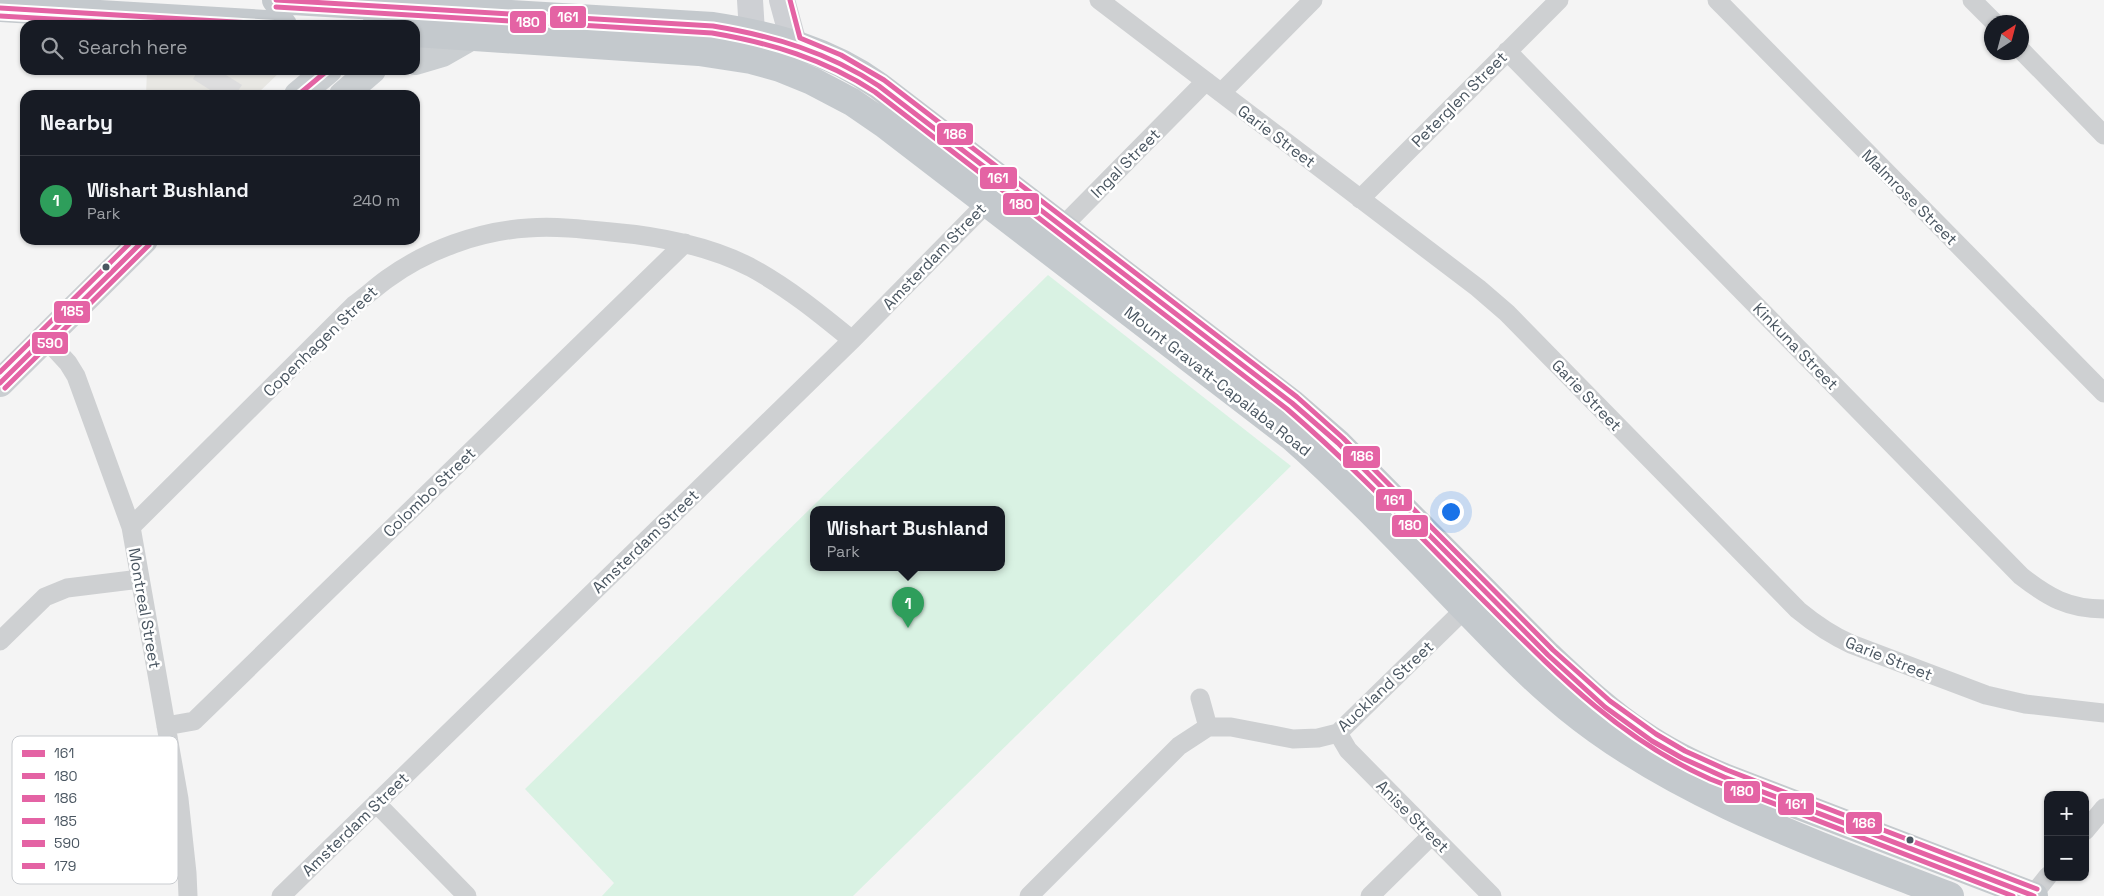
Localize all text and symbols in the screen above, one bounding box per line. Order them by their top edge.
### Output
line badge: 161 [549,5,587,29]
text: 161 [557,8,579,26]
line badge: 180 [509,10,547,34]
text: 180 [516,13,540,31]
north arrow [1984,15,2029,60]
search box [20,20,420,75]
icon: search [38,34,66,62]
text: Search here [78,35,188,60]
street label: Peterglen Street [1407,47,1512,152]
street label: Garie Street [1234,100,1320,173]
text: Nearby [40,109,113,136]
line badge: 186 [936,122,974,146]
street label: Ingal Street [1086,124,1165,203]
text: 186 [943,125,967,143]
street label: Malmrose Street [1857,145,1962,250]
line badge: 161 [979,166,1018,190]
text: 161 [987,169,1009,187]
text: Wishart Bushland [87,178,249,203]
text: 1 [52,190,60,211]
text: 240 m [353,190,400,211]
line badge: 180 [1002,192,1040,216]
text: 180 [1009,195,1033,213]
street label: Amsterdam Street [878,198,991,314]
text: Park [87,203,120,224]
unlabelled marker [101,262,111,272]
street label: Copenhagen Street [259,281,382,401]
street label: Kinkuna Street [1749,298,1843,395]
line badge: 185 [53,300,91,324]
text: 185 [60,302,84,320]
street label: Mount Gravatt-Capalaba Road [1120,302,1316,461]
line badge: 590 [31,331,69,355]
text: 590 [37,334,63,352]
street label: Garie Street [1547,355,1626,436]
street label: Colombo Street [379,443,480,542]
line badge: 186 [1342,445,1381,469]
text: 186 [1350,447,1374,465]
street label: Amsterdam Street [587,485,703,598]
line badge: 161 [1375,488,1413,512]
text: 161 [1383,491,1405,509]
your location [1438,499,1464,525]
popup [810,506,1005,571]
line badge: 180 [1391,514,1429,538]
text: Wishart Bushland [827,516,988,541]
text: 180 [1398,516,1422,534]
text: Park [827,541,860,562]
street label: Montreal Street [124,546,165,670]
pin: 1 [892,587,924,628]
street label: Garie Street [1842,631,1935,685]
street label: Auckland Street [1333,636,1438,736]
legend [12,736,178,884]
text: 161 [54,744,74,762]
text: 180 [54,767,78,785]
street label: Amsterdam Street [297,768,413,881]
street label: Anise Street [1372,775,1454,857]
line badge: 180 [1723,780,1761,804]
text: 180 [1730,782,1754,800]
text: 186 [54,789,77,807]
map controls [2044,791,2089,881]
button: + [2044,791,2089,836]
line badge: 161 [1777,792,1815,816]
text: 161 [1785,795,1807,813]
line badge: 186 [1845,811,1883,835]
text: 185 [54,812,77,830]
text: 186 [1852,814,1876,832]
text: 590 [54,834,80,852]
unlabelled marker [1905,835,1915,845]
button: − [2044,836,2089,881]
text: 179 [54,857,76,875]

